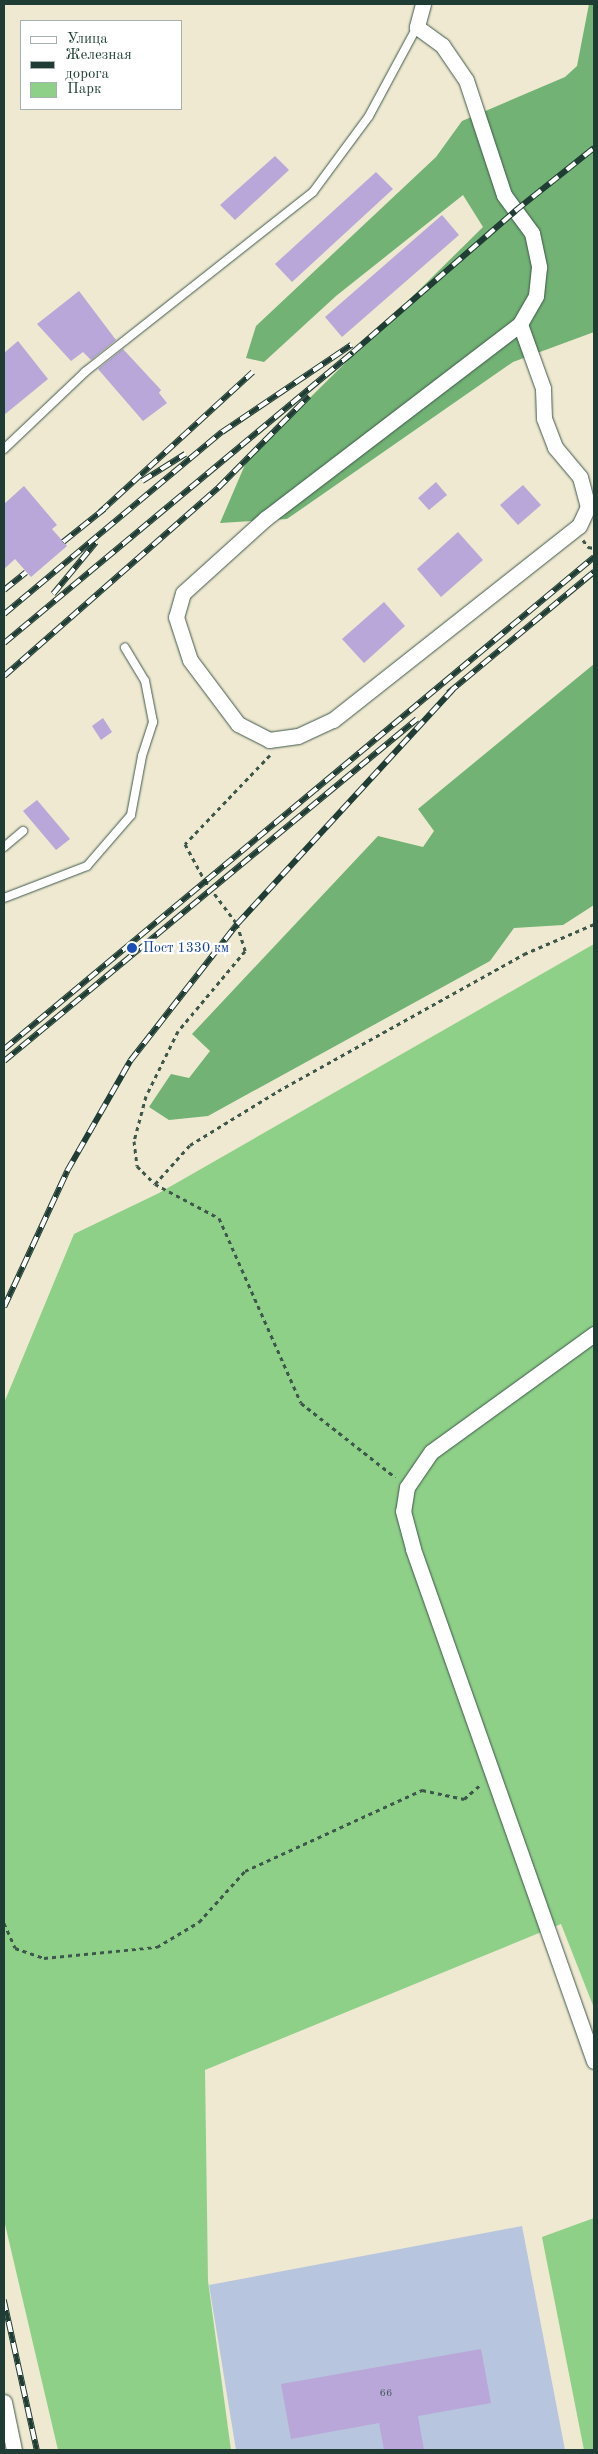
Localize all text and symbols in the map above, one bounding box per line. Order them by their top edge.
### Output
legend [20,20,182,110]
text: Улица [67,32,108,47]
text: Железная дорога [65,48,132,82]
text: Парк [67,82,102,97]
place label: Пост 1330 км [143,940,229,956]
marker: Пост 1330 км [125,941,139,955]
house number: 66 [380,2387,392,2401]

